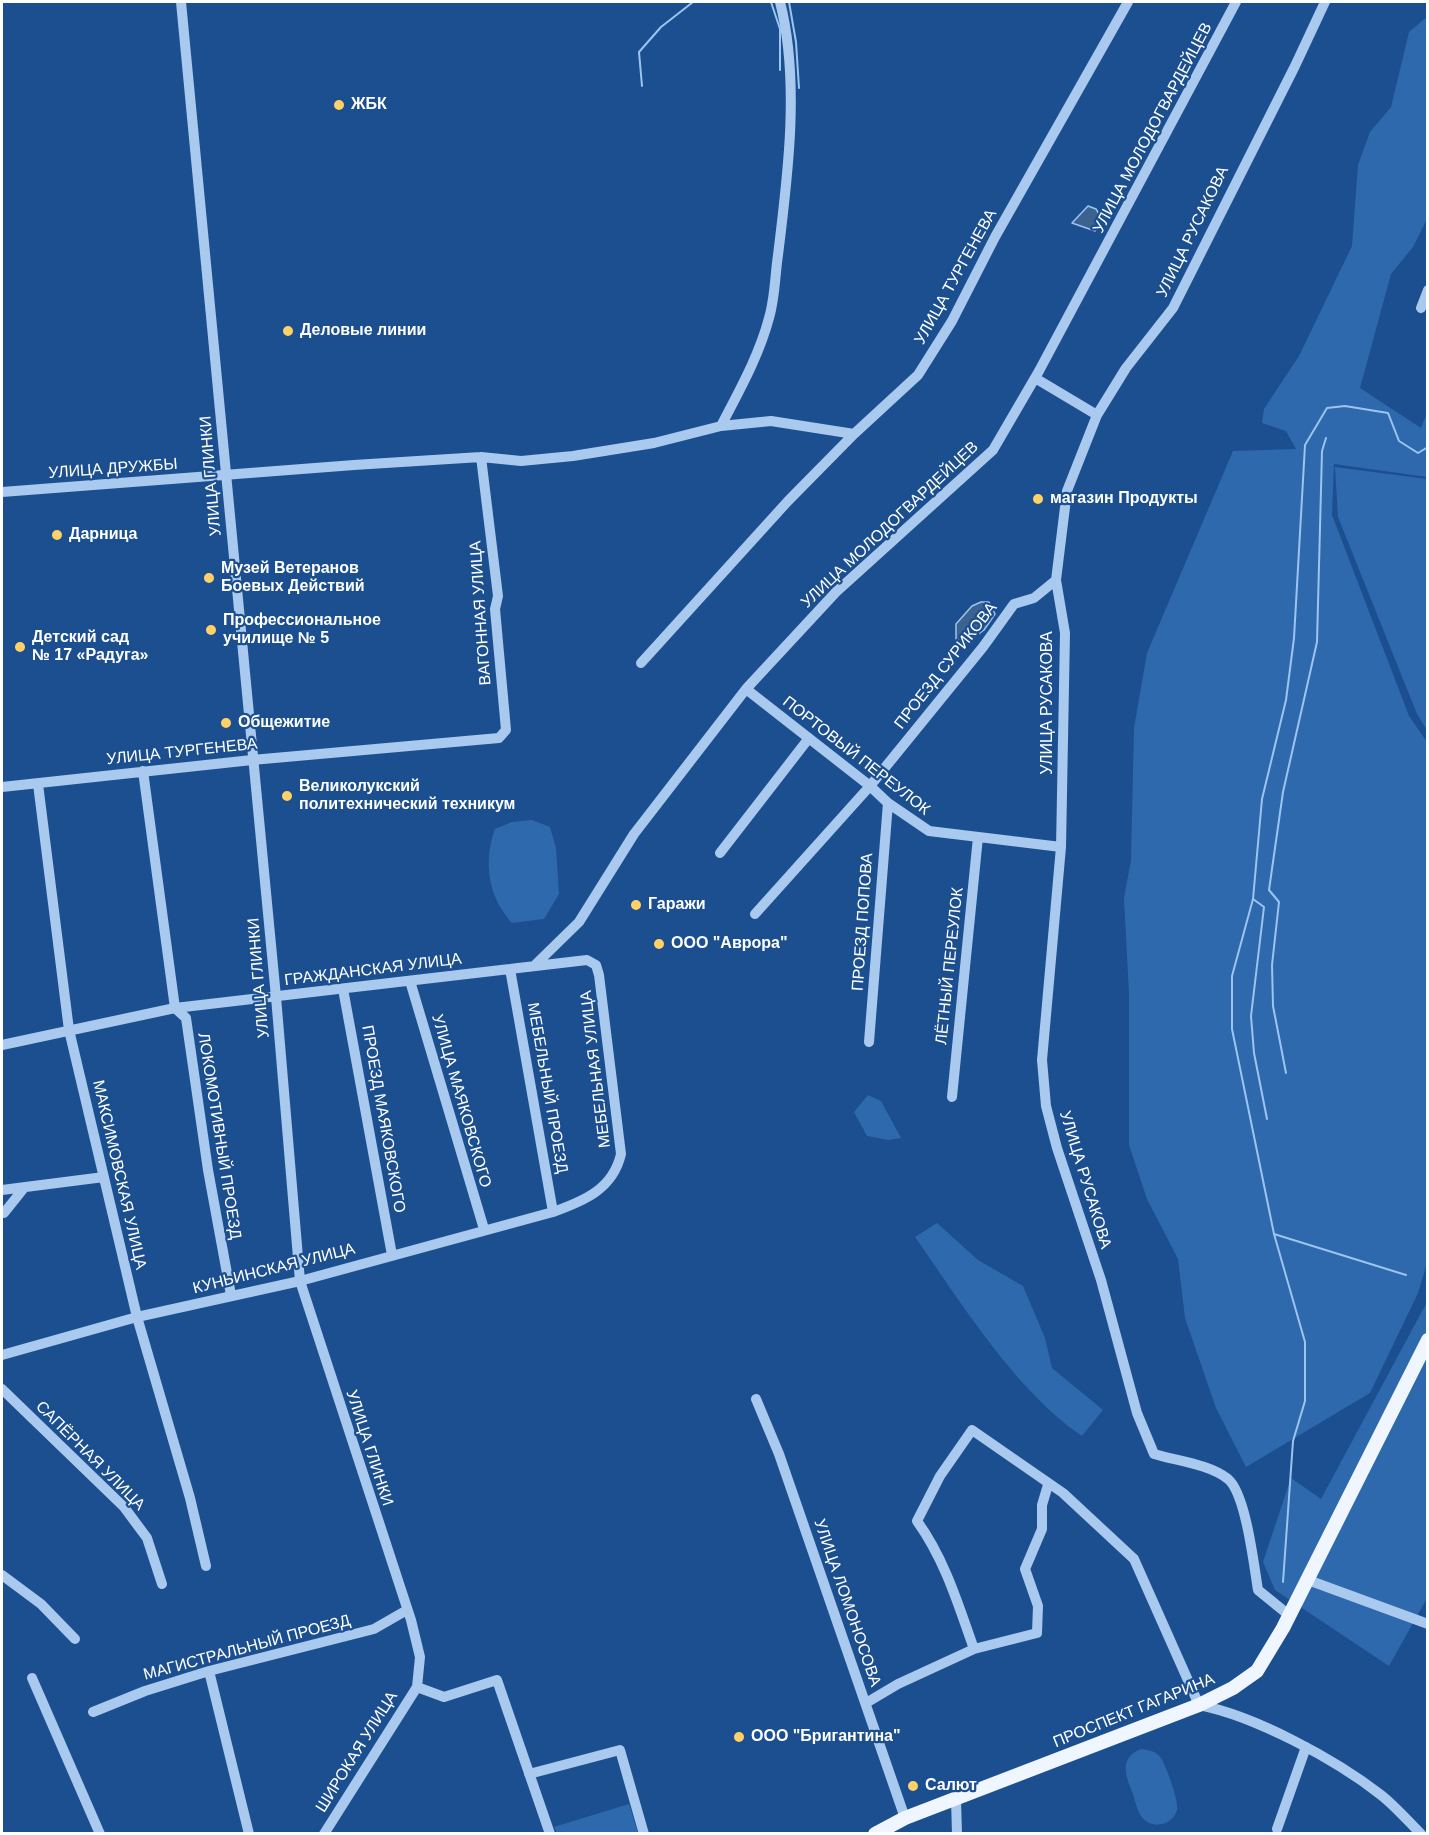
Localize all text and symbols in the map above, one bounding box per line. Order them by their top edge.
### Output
street label: УЛИЦА МОЛОДОГВАРДЕЙЦЕВ [1089,20,1217,236]
place label: ЖБК [351,95,387,115]
marker: ЖБК [332,98,346,112]
street label: УЛИЦА РУСАКОВА [1153,163,1233,301]
street label: УЛИЦА ТУРГЕНЕВА [911,206,1001,348]
place label: Деловые линии [300,321,426,341]
marker: Деловые линии [281,324,295,338]
street label: УЛИЦА ГЛИНКИ [196,415,226,537]
street label: УЛИЦА МОЛОДОГВАРДЕЙЦЕВ [797,438,983,612]
street label: УЛИЦА ДРУЖБЫ [48,455,178,483]
place label: магазин Продукты [1050,489,1198,509]
marker: магазин Продукты [1031,492,1045,506]
place label: Дарница [69,525,138,545]
marker: Дарница [50,528,64,542]
street label: ВАГОННАЯ УЛИЦА [466,540,496,686]
place label: Музей Ветеранов Боевых Действий [221,559,365,597]
marker: Музей Ветеранов Боевых Действий [202,571,216,585]
street label: ПРОЕЗД СУРИКОВА [891,599,1001,733]
place label: Профессиональное училище № 5 [223,611,381,649]
marker: Профессиональное училище № 5 [204,623,218,637]
place label: Детский сад № 17 «Радуга» [32,628,148,666]
street label: УЛИЦА РУСАКОВА [1038,631,1058,775]
marker: Детский сад № 17 «Радуга» [13,640,27,654]
street label: ПОРТОВЫЙ ПЕРЕУЛОК [779,693,933,819]
place label: Общежитие [238,713,330,733]
marker: Общежитие [219,716,233,730]
street label: УЛИЦА ТУРГЕНЕВА [106,735,258,769]
place label: Великолукский политехнический техникум [299,777,515,815]
marker: Великолукский политехнический техникум [280,789,294,803]
street label: ПРОЕЗД ПОПОВА [849,852,877,992]
street label: ЛЁТНЫЙ ПЕРЕУЛОК [932,886,968,1046]
place label: Гаражи [648,895,706,915]
marker: Гаражи [629,898,643,912]
street label: УЛИЦА ГЛИНКИ [244,917,274,1039]
place label: ООО "Аврора" [671,934,788,954]
marker: ООО "Аврора" [652,937,666,951]
street label: ГРАЖДАНСКАЯ УЛИЦА [283,950,463,990]
street label: МЕБЕЛЬНАЯ УЛИЦА [577,989,615,1149]
street label: МЕБЕЛЬНЫЙ ПРОЕЗД [523,1001,571,1175]
street label: УЛИЦА МАЯКОВСКОГО [427,1012,495,1190]
street label: ПРОЕЗД МАЯКОВСКОГО [357,1024,409,1214]
street label: ЛОКОМОТИВНЫЙ ПРОЕЗД [193,1031,245,1241]
street label: МАКСИМОВСКАЯ УЛИЦА [88,1078,150,1272]
street label: УЛИЦА РУСАКОВА [1055,1109,1115,1251]
street label: КУНЬИНСКАЯ УЛИЦА [191,1240,357,1298]
street label: УЛИЦА ГЛИНКИ [341,1388,397,1508]
street label: САПЁРНАЯ УЛИЦА [31,1397,149,1515]
street label: УЛИЦА ЛОМОНОСОВА [809,1517,885,1689]
street label: МАГИСТРАЛЬНЫЙ ПРОЕЗД [141,1611,353,1685]
street label: ПРОСПЕКТ ГАГАРИНА [1050,1670,1218,1752]
street label: ШИРОКАЯ УЛИЦА [312,1688,402,1816]
place label: ООО "Бригантина" [751,1727,901,1747]
marker: ООО "Бригантина" [732,1730,746,1744]
place label: Салют [925,1776,977,1796]
marker: Салют [906,1779,920,1793]

